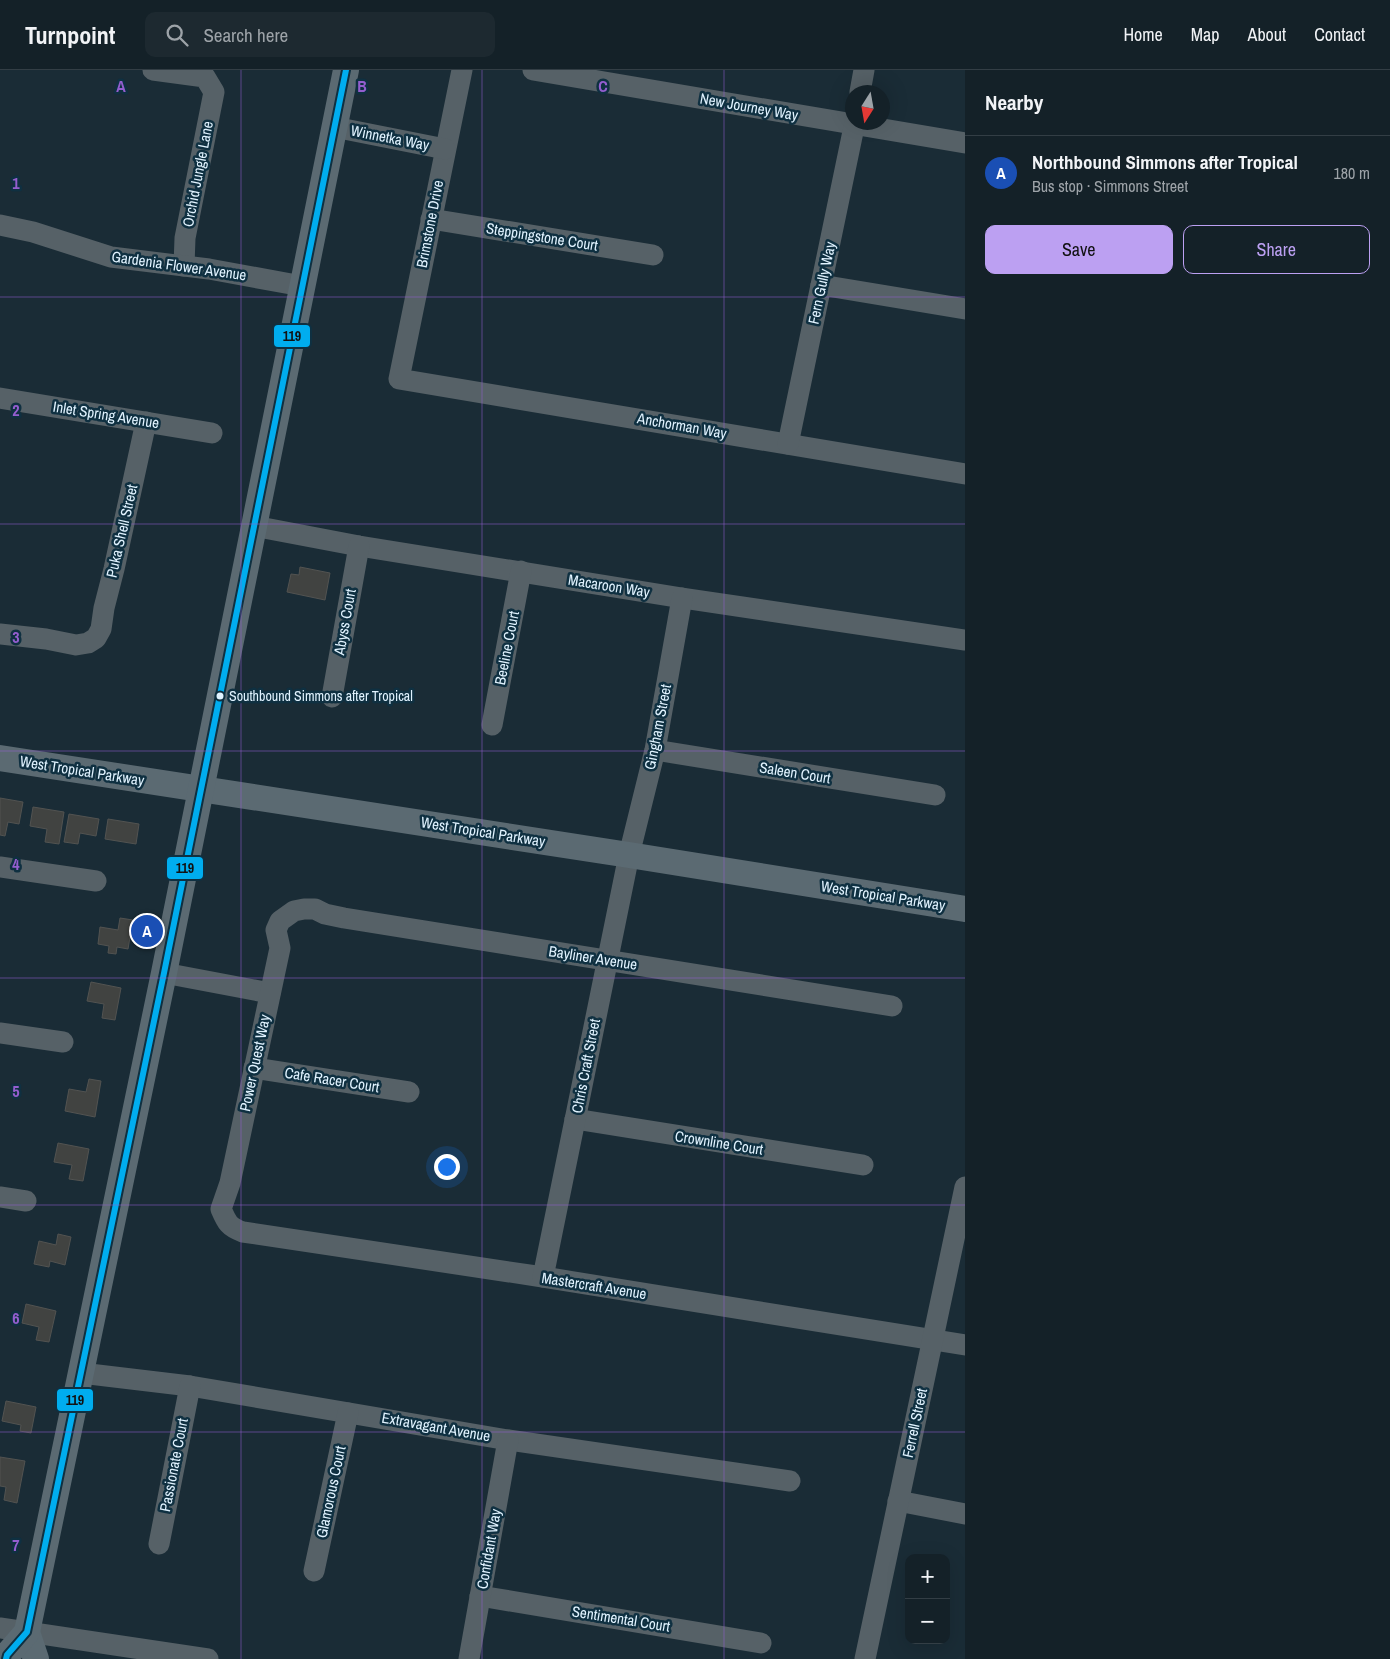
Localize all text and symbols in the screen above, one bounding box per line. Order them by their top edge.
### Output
search box [145,12,495,57]
text: Turnpoint [25,19,115,51]
icon: search [163,21,191,49]
text: Search here [203,22,288,48]
text: Home [1123,22,1163,47]
text: Map [1191,22,1220,47]
text: About [1248,22,1286,47]
text: Contact [1314,22,1365,47]
text: A [116,75,126,97]
text: B [357,75,367,97]
text: C [598,75,608,97]
north arrow [845,85,890,130]
street label: New Journey Way [698,88,801,126]
text: Nearby [985,88,1043,117]
street label: Orchid Jungle Lane [177,119,218,229]
street label: Winnetka Way [349,120,432,156]
text: Northbound Simmons after Tropical [1032,149,1298,175]
text: A [996,162,1006,184]
text: 180 m [1334,162,1370,184]
text: 1 [12,172,20,194]
text: Bus stop · Simmons Street [1032,175,1188,197]
street label: Brimstone Drive [411,178,448,270]
street label: Steppingstone Court [485,217,600,256]
button: Save [985,225,1173,274]
button: Share [1183,225,1370,274]
street label: Fern Gully Way [803,239,841,326]
street label: Gardenia Flower Avenue [110,246,248,285]
line badge: 119 [273,324,311,348]
text: 119 [283,327,301,345]
street label: Inlet Spring Avenue [52,396,161,433]
text: 2 [12,399,20,421]
street label: Anchorman Way [635,407,729,444]
street label: Puka Shell Street [101,482,143,580]
street label: Macaroon Way [567,569,652,602]
street label: Abyss Court [328,587,361,658]
street label: Beeline Court [489,608,524,687]
text: 3 [12,626,20,648]
street label: Gingham Street [639,682,676,772]
place label: Southbound Simmons after Tropical [229,687,413,705]
marker: Southbound Simmons after Tropical [215,691,225,701]
street label: West Tropical Parkway [18,750,147,791]
street label: Saleen Court [758,757,833,789]
street label: West Tropical Parkway [419,811,548,852]
text: 4 [12,853,20,875]
line badge: 119 [166,856,204,880]
text: 119 [176,859,194,877]
street label: West Tropical Parkway [819,875,948,916]
pin: A [131,912,163,950]
street label: Bayliner Avenue [547,940,639,975]
street label: Power Quest Way [234,1012,275,1113]
street label: Chris Craft Street [566,1016,605,1115]
street label: Cafe Racer Court [283,1062,382,1097]
text: 5 [12,1080,20,1102]
street label: Crownline Court [674,1125,765,1160]
your location [434,1154,460,1180]
street label: Mastercraft Avenue [540,1267,648,1304]
text: 6 [12,1307,20,1329]
street label: Ferrell Street [897,1386,932,1460]
line badge: 119 [56,1388,94,1412]
text: 119 [66,1391,84,1409]
street label: Extravagant Avenue [380,1407,492,1446]
street label: Passionate Court [154,1416,193,1514]
street label: Glamorous Court [311,1443,351,1540]
street label: Confidant Way [471,1506,506,1591]
text: 7 [12,1534,20,1556]
map controls [905,1554,950,1644]
button: + [905,1554,950,1599]
button: − [905,1599,950,1644]
street label: Sentimental Court [570,1600,672,1637]

